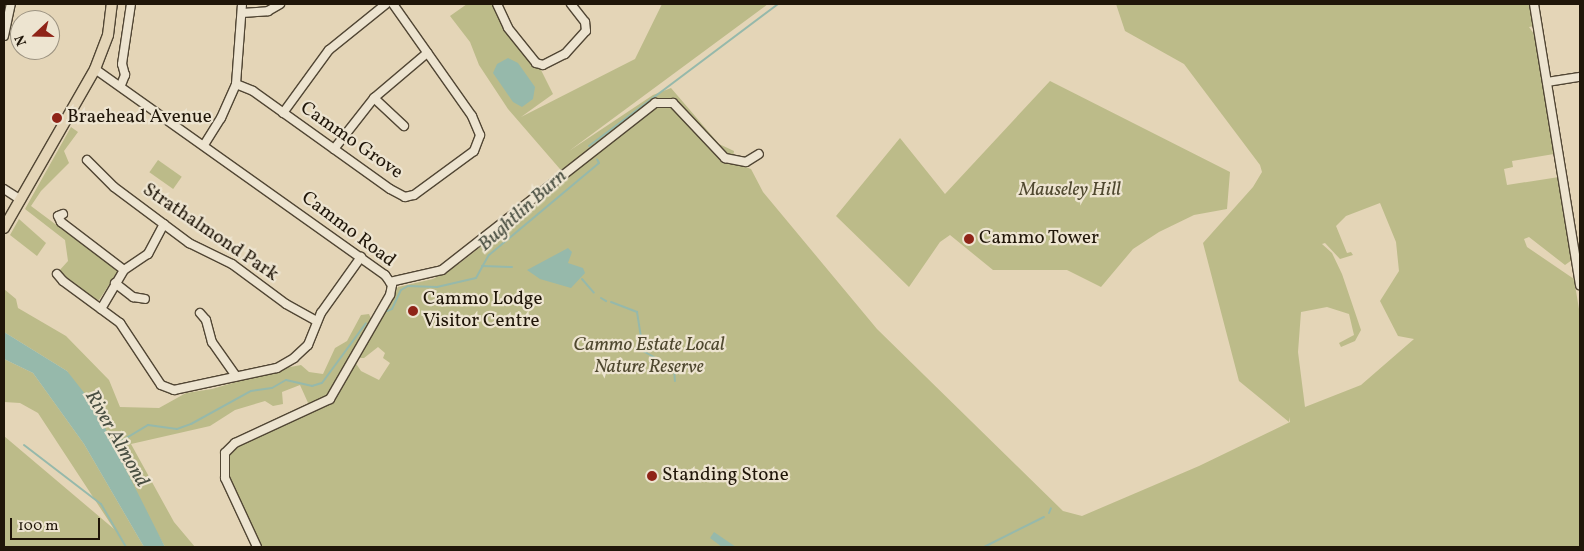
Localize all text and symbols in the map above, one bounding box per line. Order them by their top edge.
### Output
north arrow [10,10,60,60]
text: N [11,32,32,48]
street label: Cammo Grove [295,97,407,185]
place label: Braehead Avenue [67,107,212,129]
marker: Braehead Avenue [51,112,63,124]
water label: Bughtlin Burn [474,165,572,257]
street label: Strathalmond Park [138,179,282,287]
park label: Mauseley Hill [1019,180,1121,202]
street label: Cammo Road [296,187,400,273]
place label: Cammo Tower [979,228,1100,250]
marker: Cammo Tower [963,233,975,245]
place label: Cammo Lodge Visitor Centre [423,289,543,333]
marker: Cammo Lodge Visitor Centre [407,305,419,317]
park label: Cammo Estate Local Nature Reserve [573,335,725,379]
water label: River Almond [79,386,153,492]
place label: Standing Stone [662,465,789,487]
marker: Standing Stone [646,470,658,482]
scale bar [12,508,102,540]
text: 100 m [18,516,58,537]

